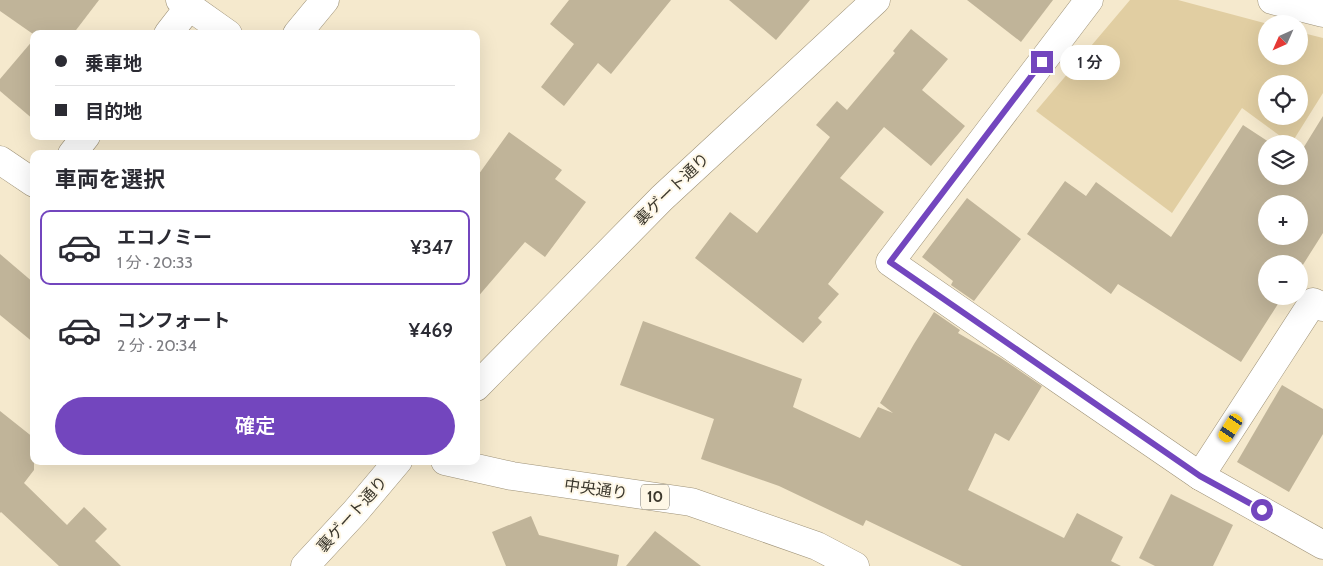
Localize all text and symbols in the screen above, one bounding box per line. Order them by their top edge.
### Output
north arrow [1258,15,1308,65]
map controls [1258,15,1308,305]
callout: 1 分 [1060,44,1120,80]
route end [1031,51,1053,73]
text: 乗車地 [85,52,142,75]
text: 1 分 [1077,53,1103,72]
button: locate [1258,75,1308,125]
text: 目的地 [85,100,142,123]
button: layers [1258,135,1308,185]
street label: 裏ゲート通り [631,149,713,229]
text: 車両を選択 [55,166,165,193]
button: + [1258,195,1308,245]
icon: car [57,225,102,270]
text: エコノミー [117,226,212,249]
text: ¥347 [410,236,453,259]
text: 1 分 · 20:33 [117,253,193,272]
button: − [1258,255,1308,305]
icon: car [57,308,102,353]
text: コンフォート [117,309,230,332]
text: ¥469 [409,319,453,342]
text: 2 分 · 20:34 [117,336,197,355]
button: 確定 [55,397,455,455]
car [1216,411,1245,445]
street label: 裏ゲート通り [313,472,391,556]
street label: 中央通り [563,475,629,503]
road number: 10 [641,484,669,510]
route start [1251,499,1273,521]

